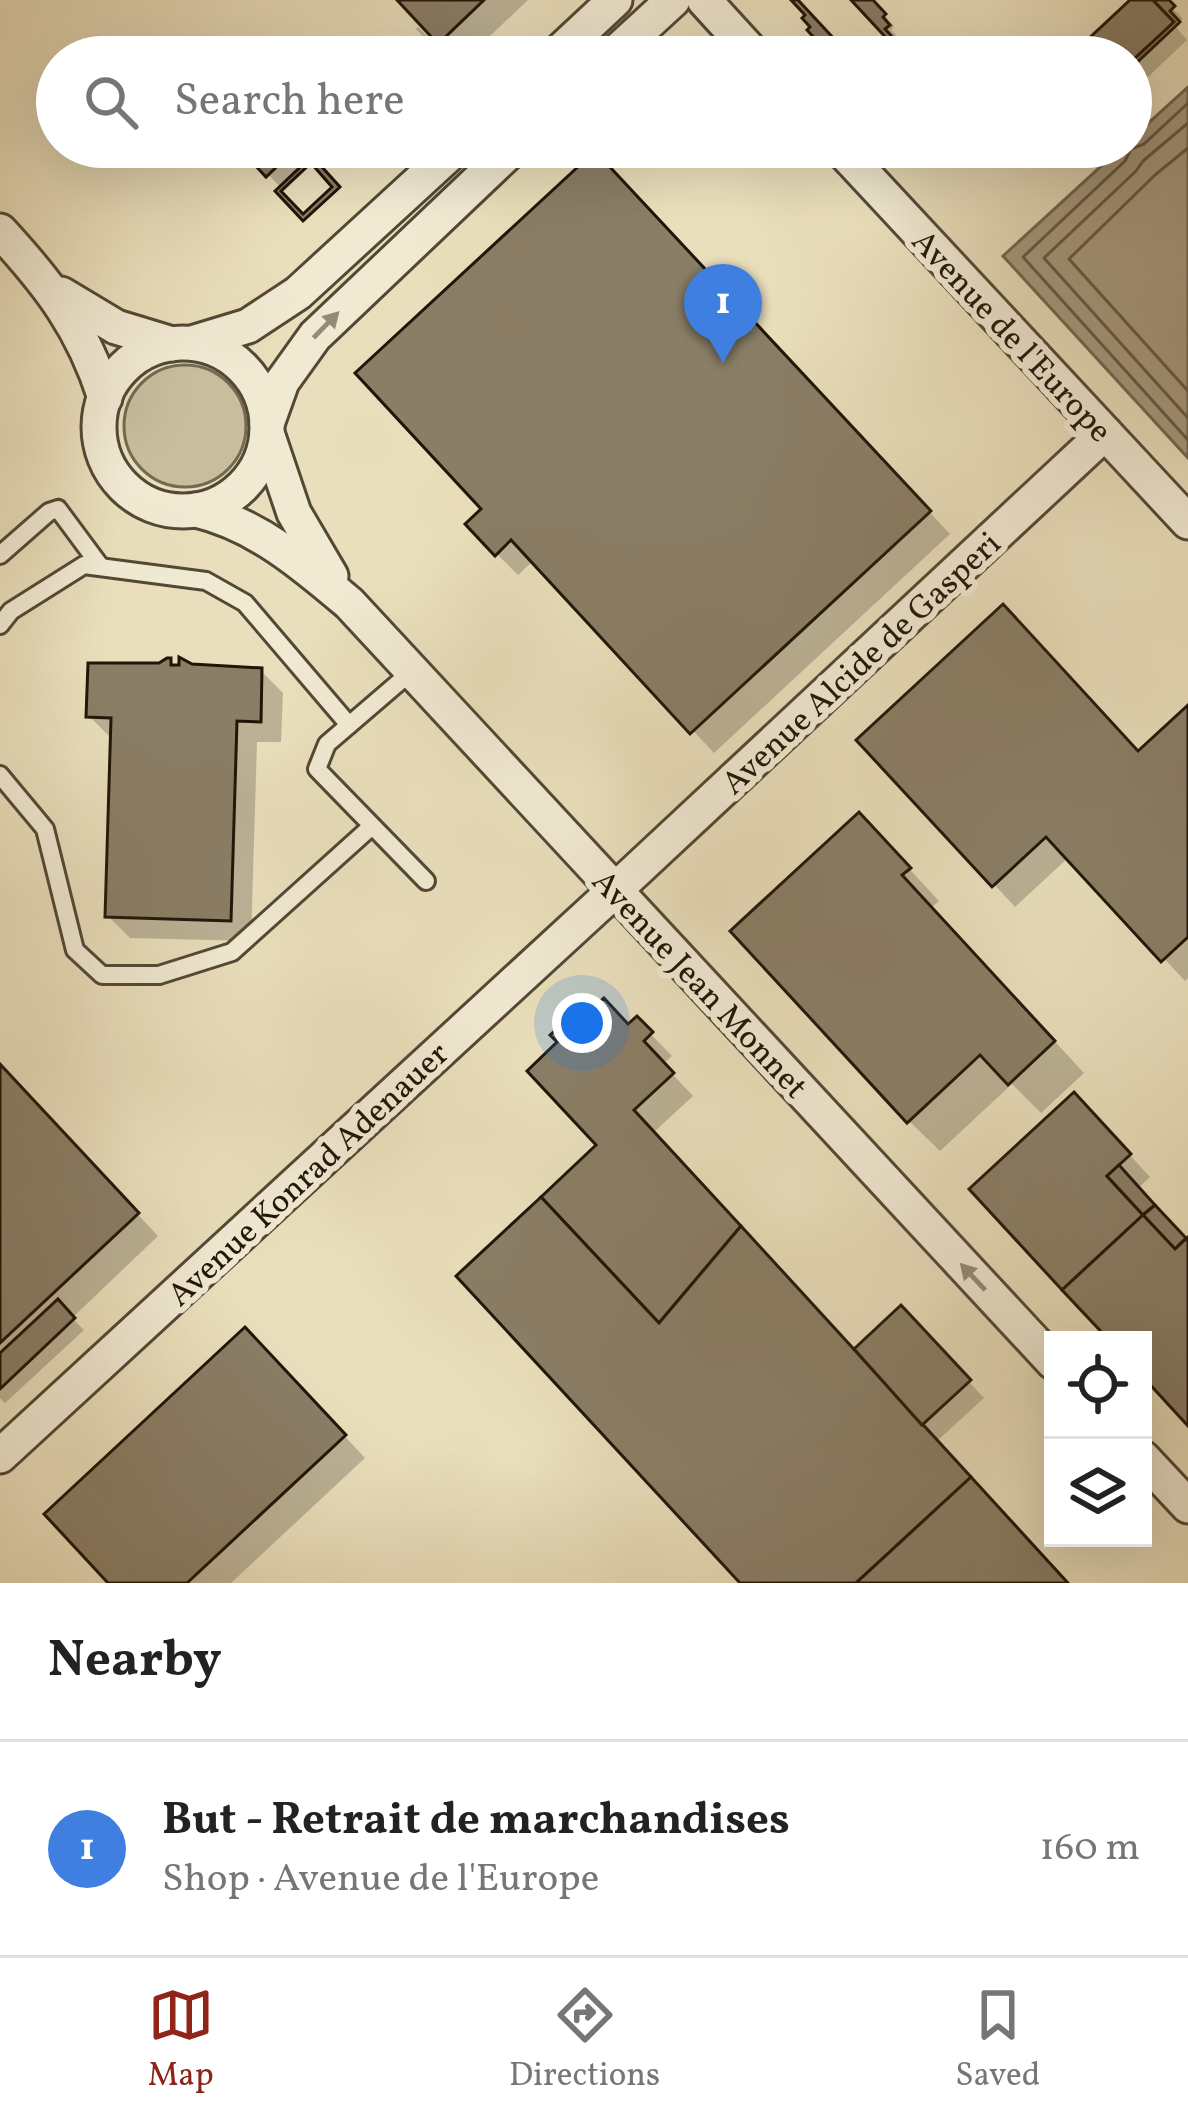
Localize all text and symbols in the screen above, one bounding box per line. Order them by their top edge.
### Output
search box [36,36,1152,168]
icon: search [78,69,144,135]
text: Search here [174,71,405,134]
street label: Avenue de l'Europe [899,221,1121,454]
pin: 1 [684,264,762,363]
one-way arrow [312,311,340,340]
street label: Avenue Alcide de Gasperi [713,523,1013,807]
street label: Avenue Jean Monnet [580,861,817,1110]
your location [552,993,612,1053]
street label: Avenue Konrad Adenauer [159,1033,461,1319]
one-way arrow [960,1263,987,1292]
map controls [1044,1331,1152,1547]
button: locate [1044,1331,1152,1439]
button: layers [1044,1439,1152,1547]
text: Nearby [48,1626,222,1697]
text: But - Retrait de marchandises [162,1790,790,1853]
text: 1 [79,1822,95,1876]
text: 160 m [1039,1822,1140,1876]
text: Shop · Avenue de l'Europe [162,1853,599,1907]
tab: Map [148,1982,214,2100]
tab: Directions [509,1982,660,2100]
tab: Saved [955,1982,1040,2100]

